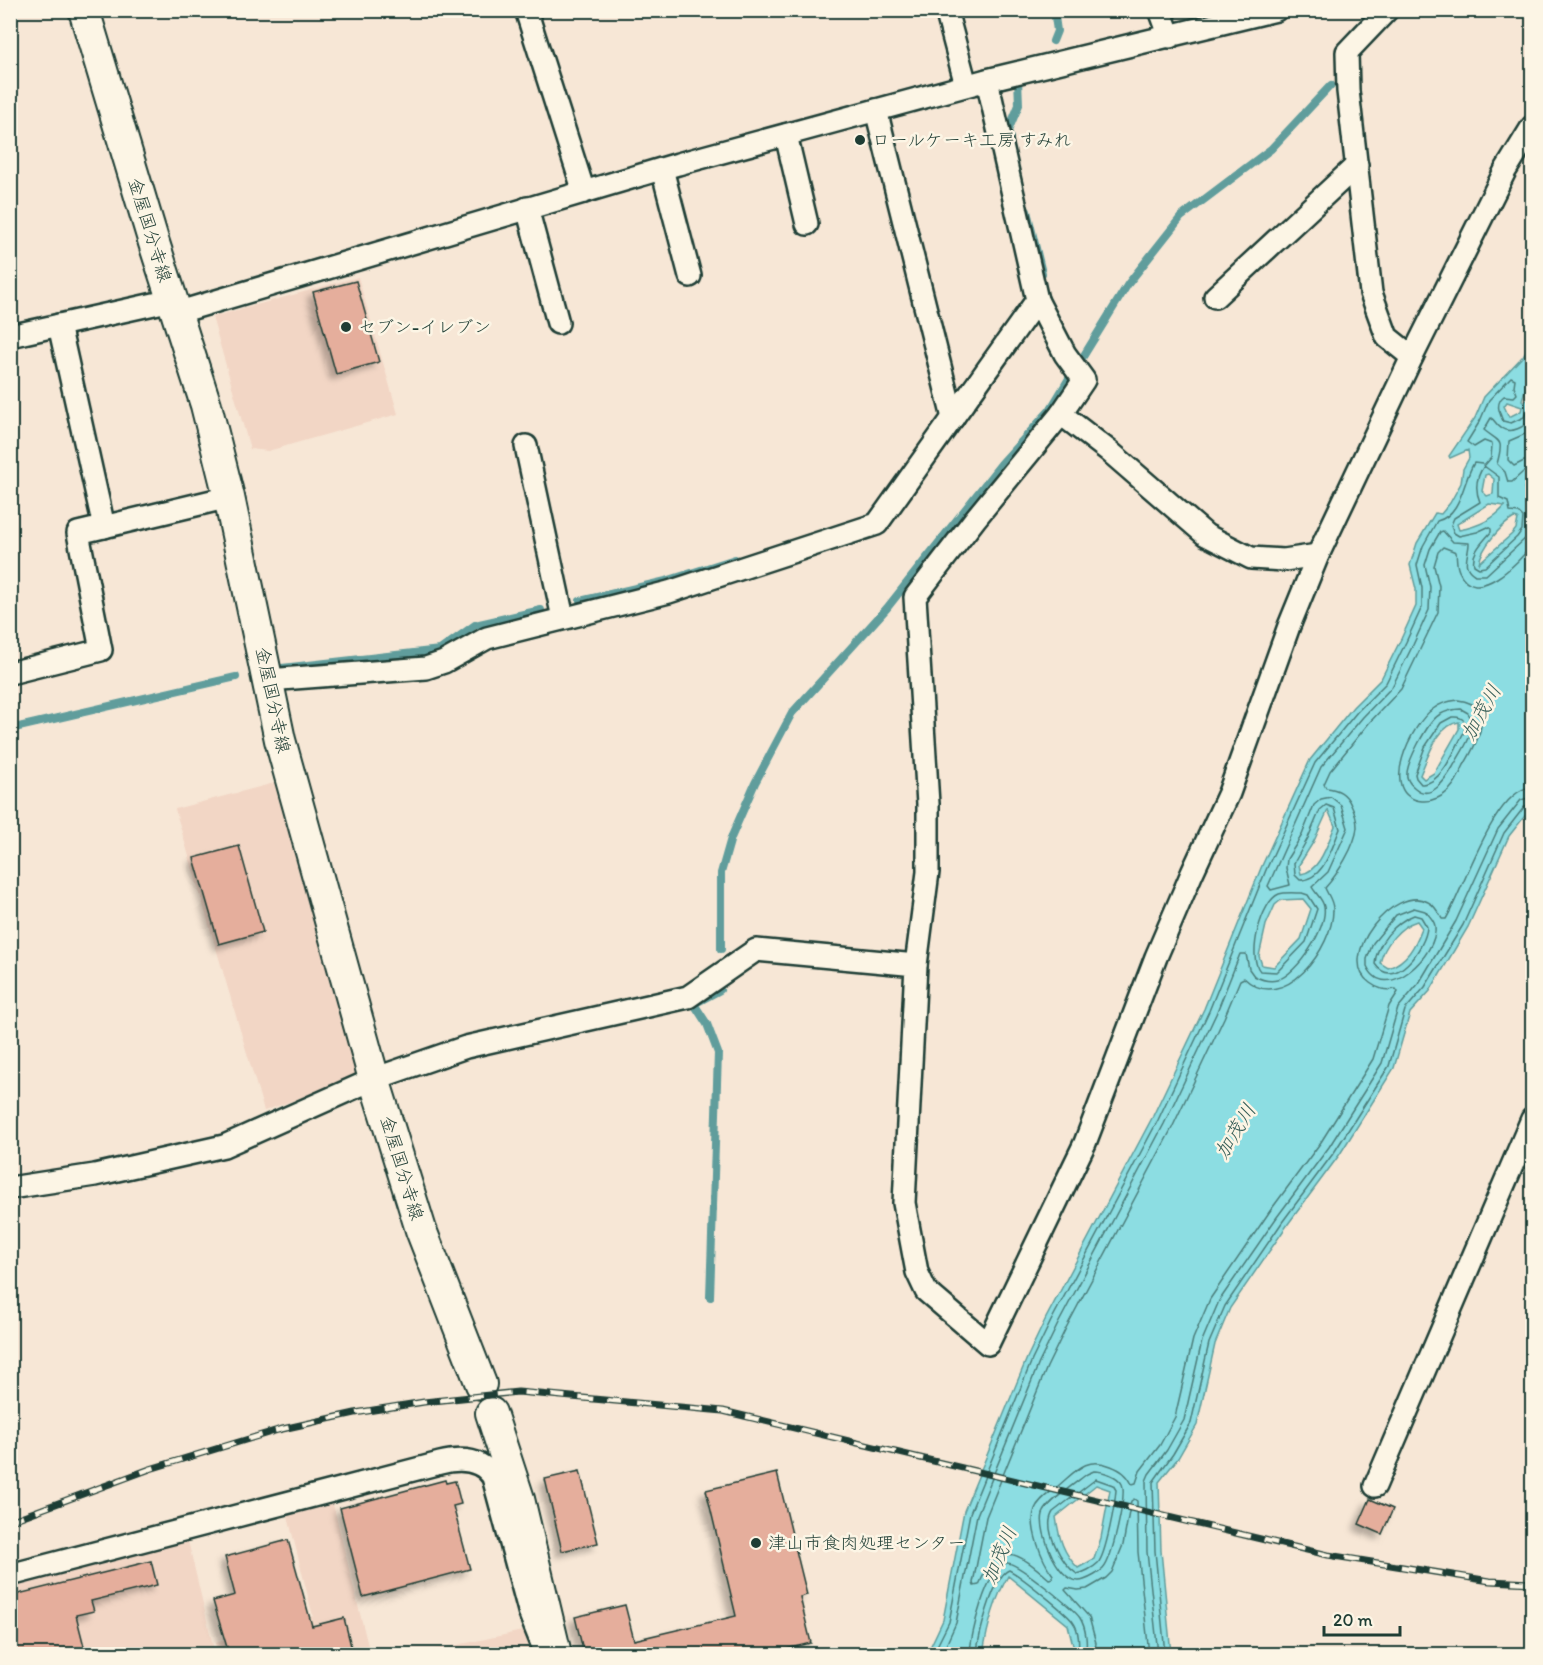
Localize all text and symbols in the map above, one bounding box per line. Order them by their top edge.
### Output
place label: ロールケーキ工房 すみれ [872,129,1072,151]
marker: ロールケーキ工房 すみれ [853,133,867,147]
street label: 金屋国分寺線 [124,175,176,285]
place label: セブン-イレブン [358,316,491,338]
marker: セブン-イレブン [339,320,353,334]
street label: 金屋国分寺線 [251,645,295,755]
water label: 加茂川 [1456,680,1506,744]
water label: 加茂川 [1209,1099,1261,1163]
street label: 金屋国分寺線 [376,1113,428,1223]
water label: 加茂川 [976,1523,1022,1587]
place label: 津山市食肉処理センター [768,1532,965,1554]
marker: 津山市食肉処理センター [749,1536,763,1550]
scale bar [1324,1599,1400,1637]
text: 20 m [1333,1609,1373,1631]

